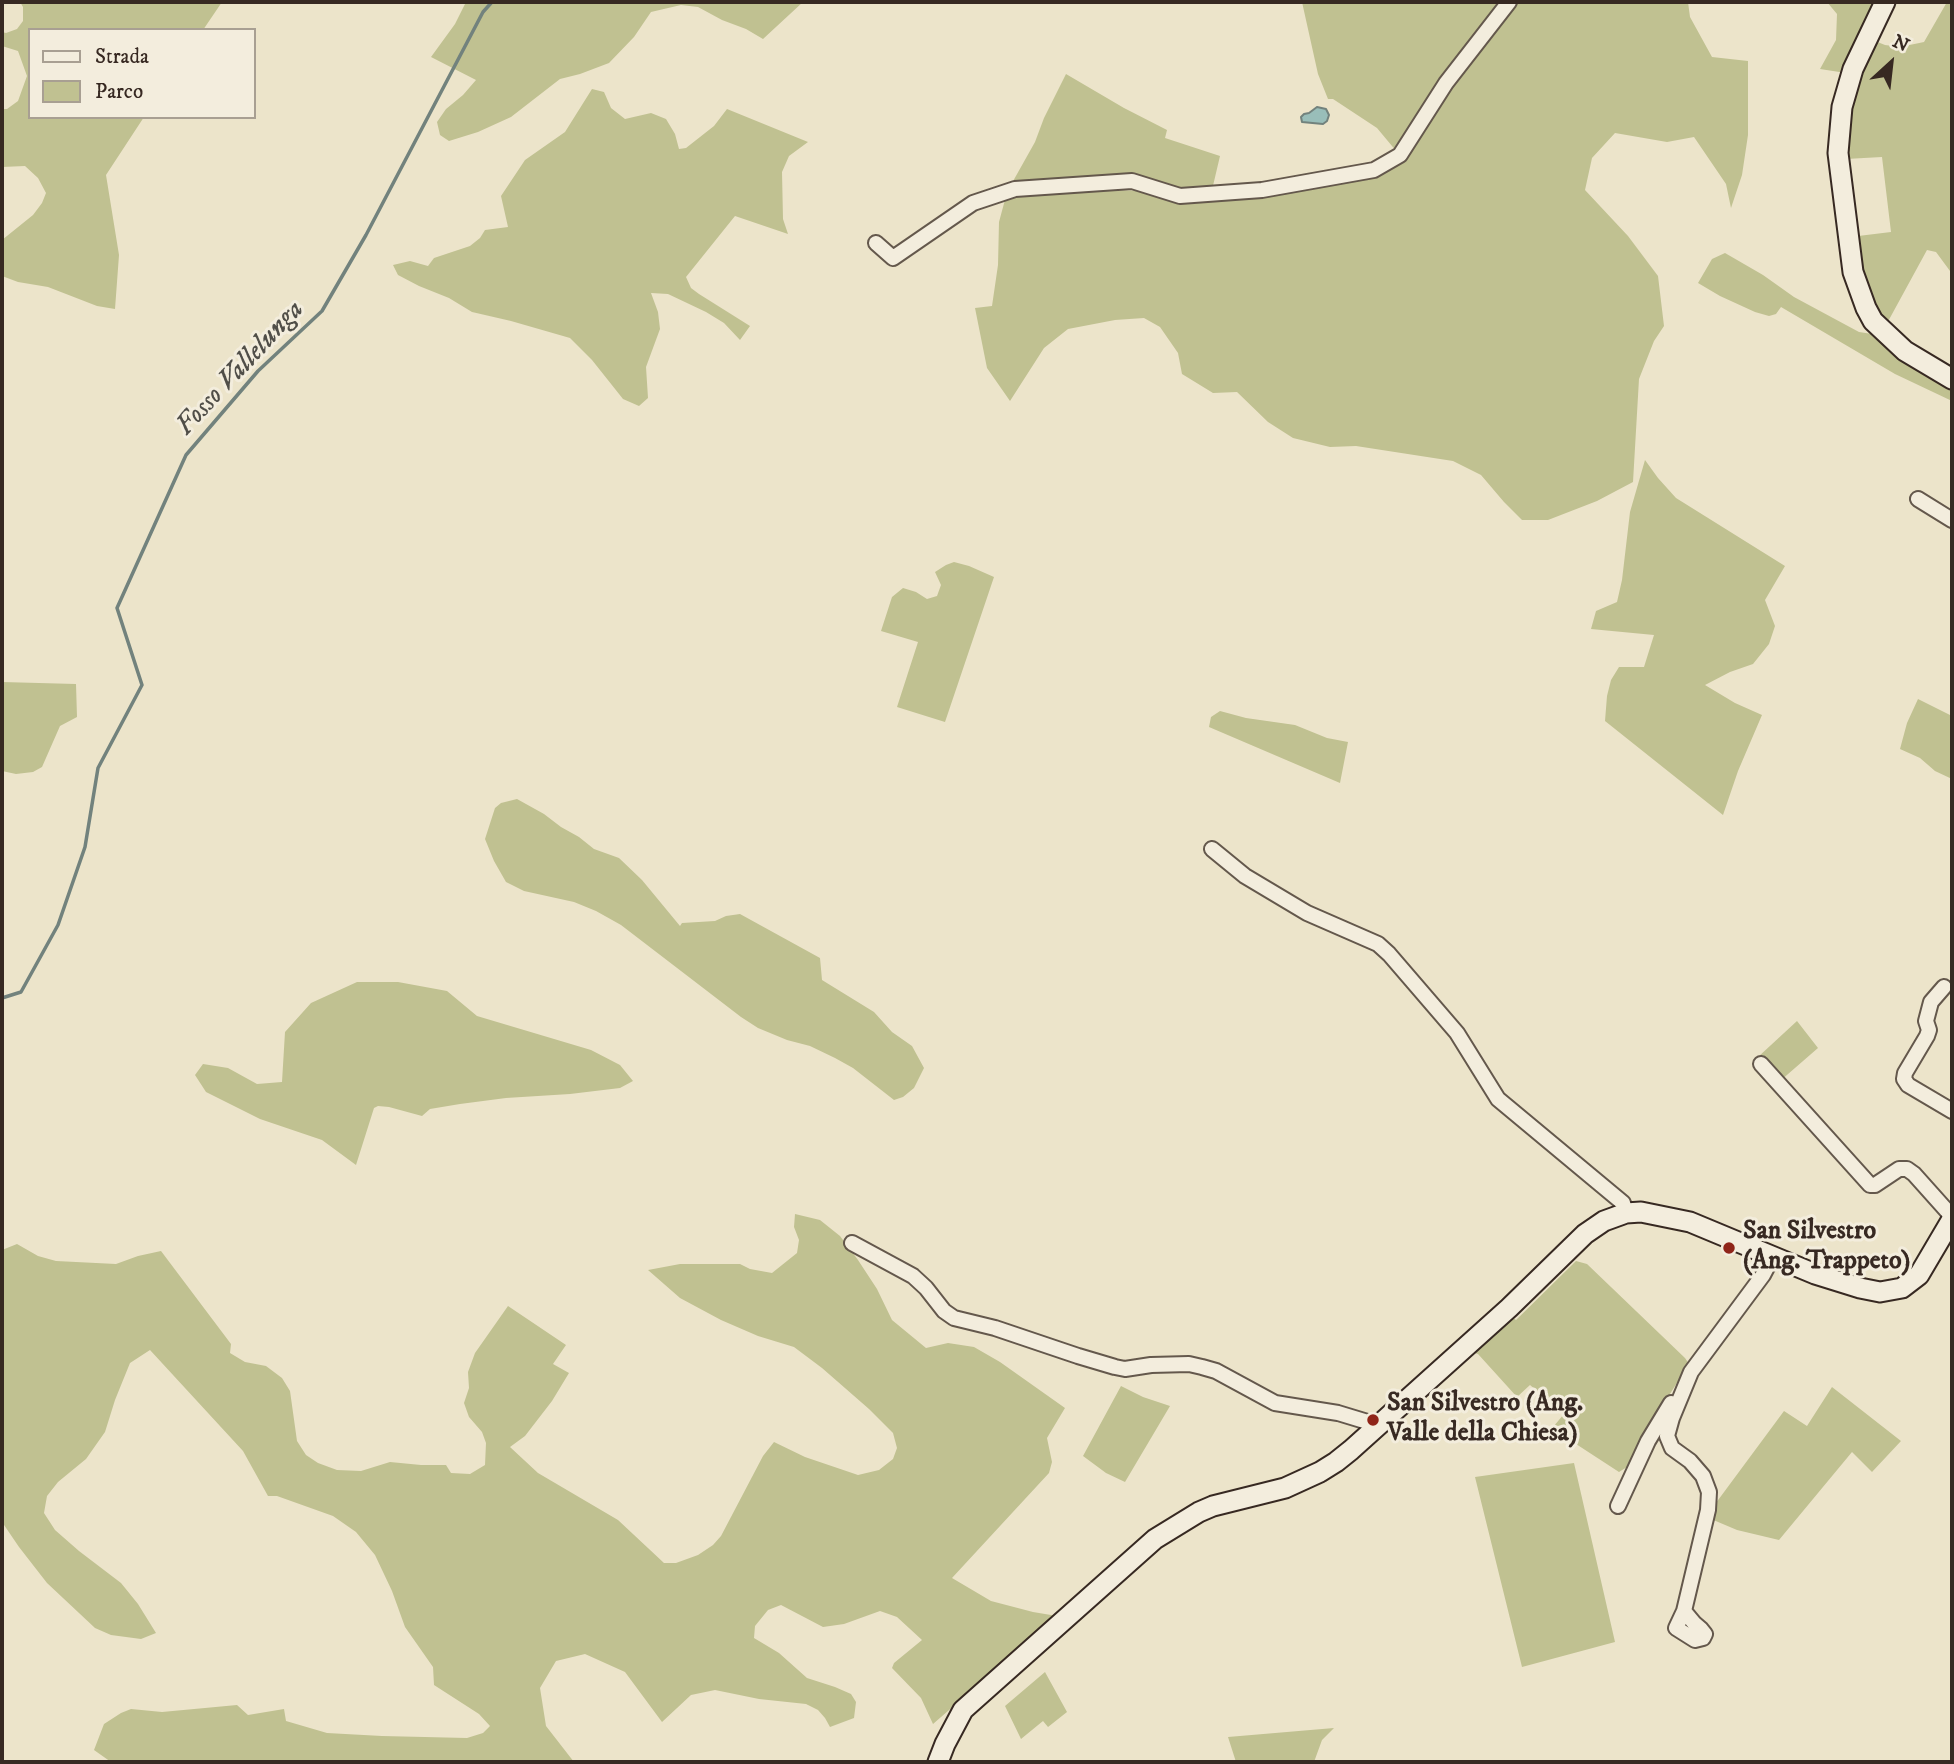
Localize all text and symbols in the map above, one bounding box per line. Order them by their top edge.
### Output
legend [28,28,256,119]
north arrow [1856,28,1926,98]
text: N [1889,30,1913,58]
text: Strada [95,44,149,70]
text: Parco [95,79,143,105]
water label: Fosso Vallelunga [170,294,312,444]
place label: San Silvestro (Ang. Trappeto) [1743,1217,1910,1278]
marker: San Silvestro (Ang. Trappeto) [1721,1240,1737,1256]
place label: San Silvestro (Ang. Valle della Chiesa) [1387,1389,1583,1450]
marker: San Silvestro (Ang. Valle della Chiesa) [1365,1412,1381,1428]

